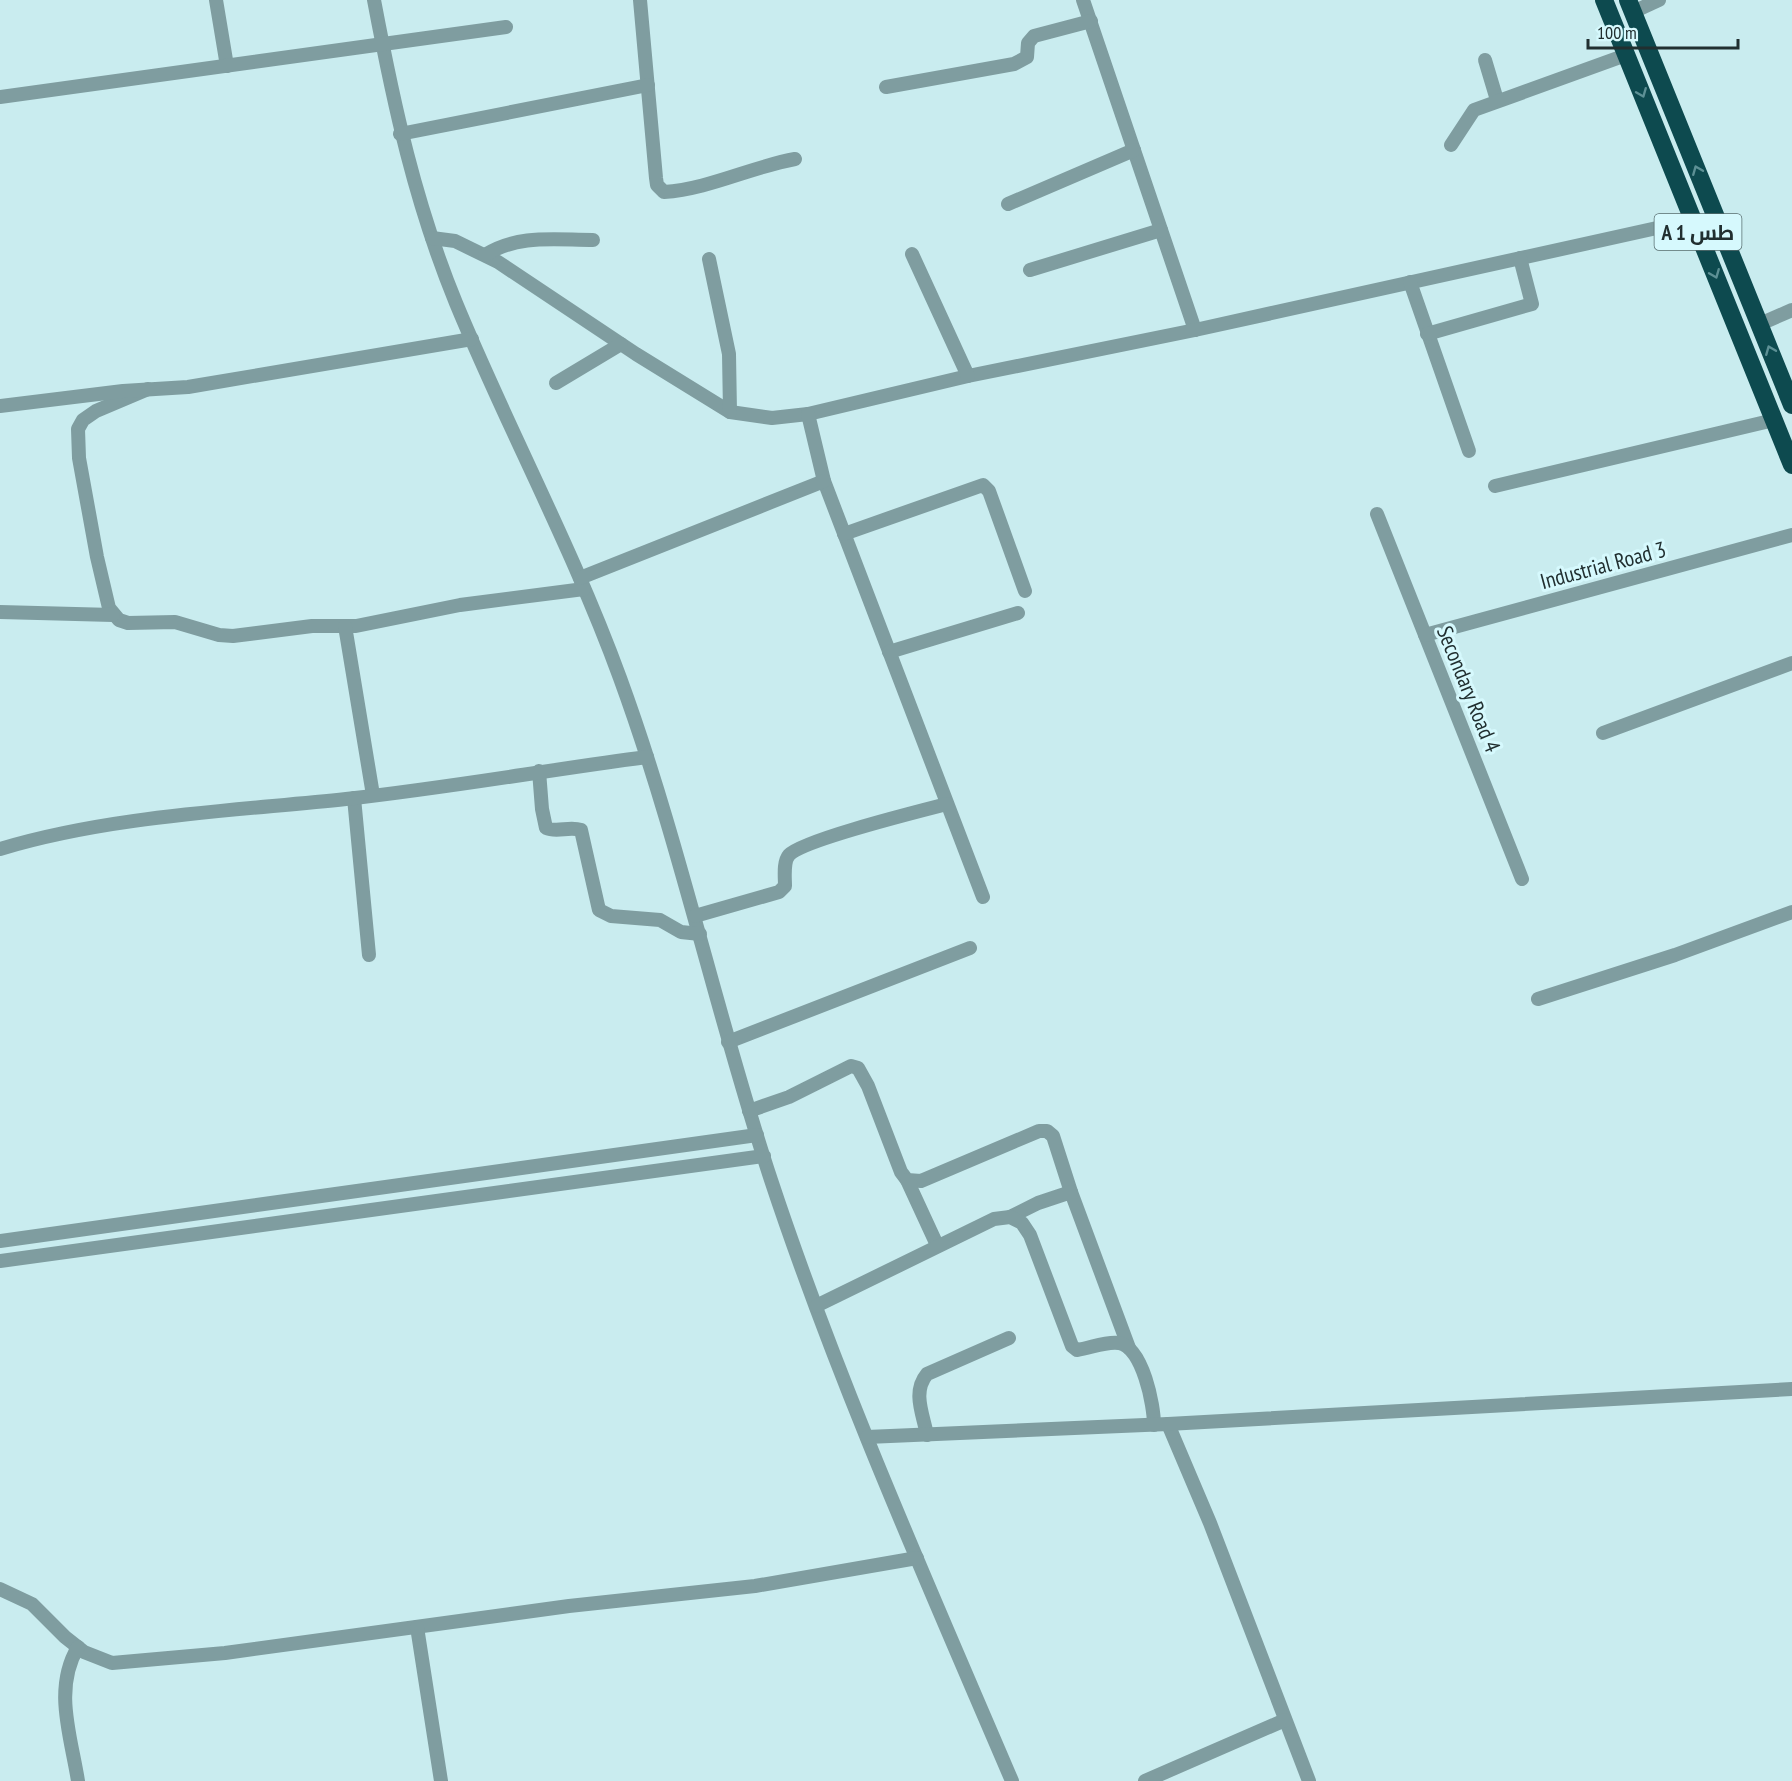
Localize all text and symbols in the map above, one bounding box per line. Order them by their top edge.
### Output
scale bar [1588,12,1738,50]
text: 100 m [1597,21,1637,44]
one-way arrow [1635,87,1647,98]
one-way arrow [1692,165,1704,176]
road number: A 1 طس [1654,214,1742,250]
one-way arrow [1708,268,1720,279]
one-way arrow [1765,346,1777,357]
street label: Industrial Road 3 [1537,535,1669,595]
street label: Secondary Road 4 [1431,622,1507,756]

